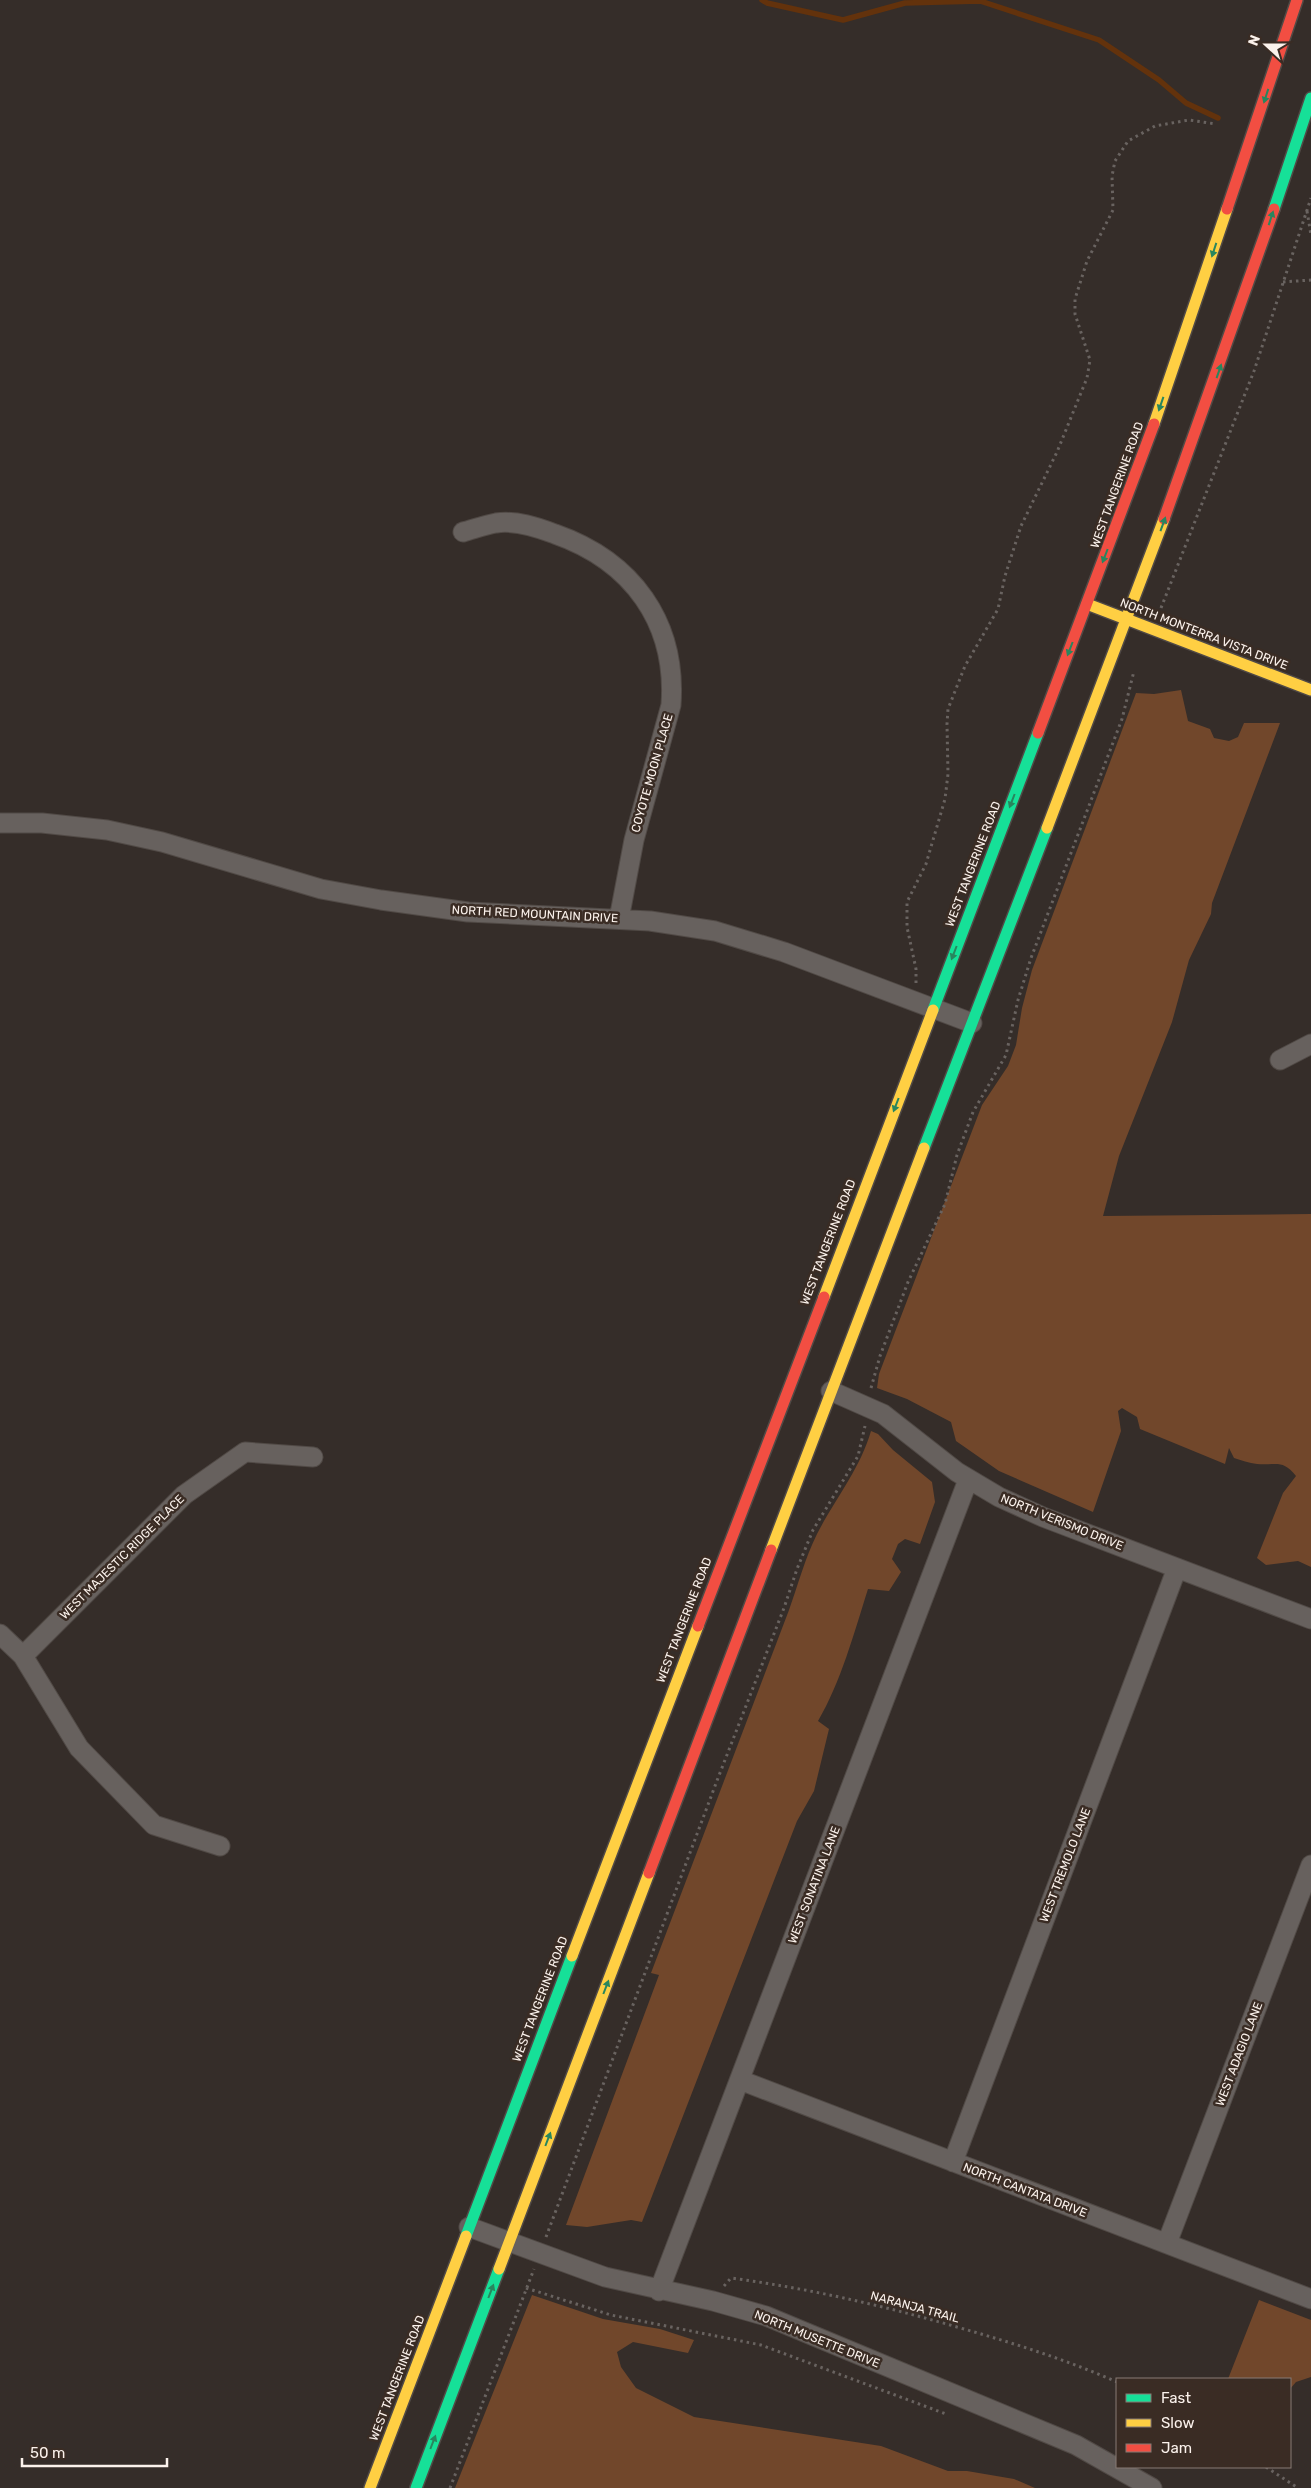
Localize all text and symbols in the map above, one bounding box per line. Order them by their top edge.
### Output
north arrow [1241,20,1291,70]
text: N [1245,33,1264,48]
one-way arrow [1261,89,1269,104]
one-way arrow [1268,210,1276,225]
one-way arrow [1210,243,1217,258]
one-way arrow [1216,364,1223,379]
one-way arrow [1157,397,1165,412]
street label: WEST TANGERINE ROAD [1088,420,1146,550]
one-way arrow [1159,516,1167,531]
one-way arrow [1101,549,1108,564]
street label: NORTH MONTERRA VISTA DRIVE [1118,595,1290,673]
one-way arrow [1066,642,1073,657]
street label: COYOTE MOON PLACE [628,712,676,834]
one-way arrow [1008,794,1016,809]
street label: WEST TANGERINE ROAD [943,799,1003,929]
street label: NORTH RED MOUNTAIN DRIVE [451,903,619,925]
one-way arrow [950,946,958,961]
one-way arrow [891,1098,899,1112]
street label: WEST TANGERINE ROAD [798,1177,858,1307]
street label: NORTH VERISMO DRIVE [999,1491,1125,1553]
street label: WEST MAJESTIC RIDGE PLACE [57,1492,187,1622]
street label: WEST TANGERINE ROAD [654,1555,714,1685]
street label: WEST TREMOLO LANE [1037,1806,1093,1924]
street label: WEST SONATINA LANE [785,1824,843,1946]
street label: WEST TANGERINE ROAD [510,1934,570,2064]
one-way arrow [603,1979,610,1994]
street label: WEST ADAGIO LANE [1213,2000,1265,2108]
one-way arrow [545,2131,552,2146]
street label: NORTH CANTATA DRIVE [961,2160,1089,2220]
one-way arrow [488,2283,495,2298]
street label: NARANJA TRAIL [869,2288,961,2326]
street label: NORTH MUSETTE DRIVE [752,2307,882,2371]
street label: WEST TANGERINE ROAD [367,2313,427,2443]
legend [1116,2378,1291,2468]
text: Fast [1161,2389,1191,2407]
text: Slow [1161,2414,1194,2432]
one-way arrow [430,2435,437,2450]
scale bar [22,2436,168,2468]
text: Jam [1161,2439,1192,2457]
text: 50 m [30,2444,65,2462]

